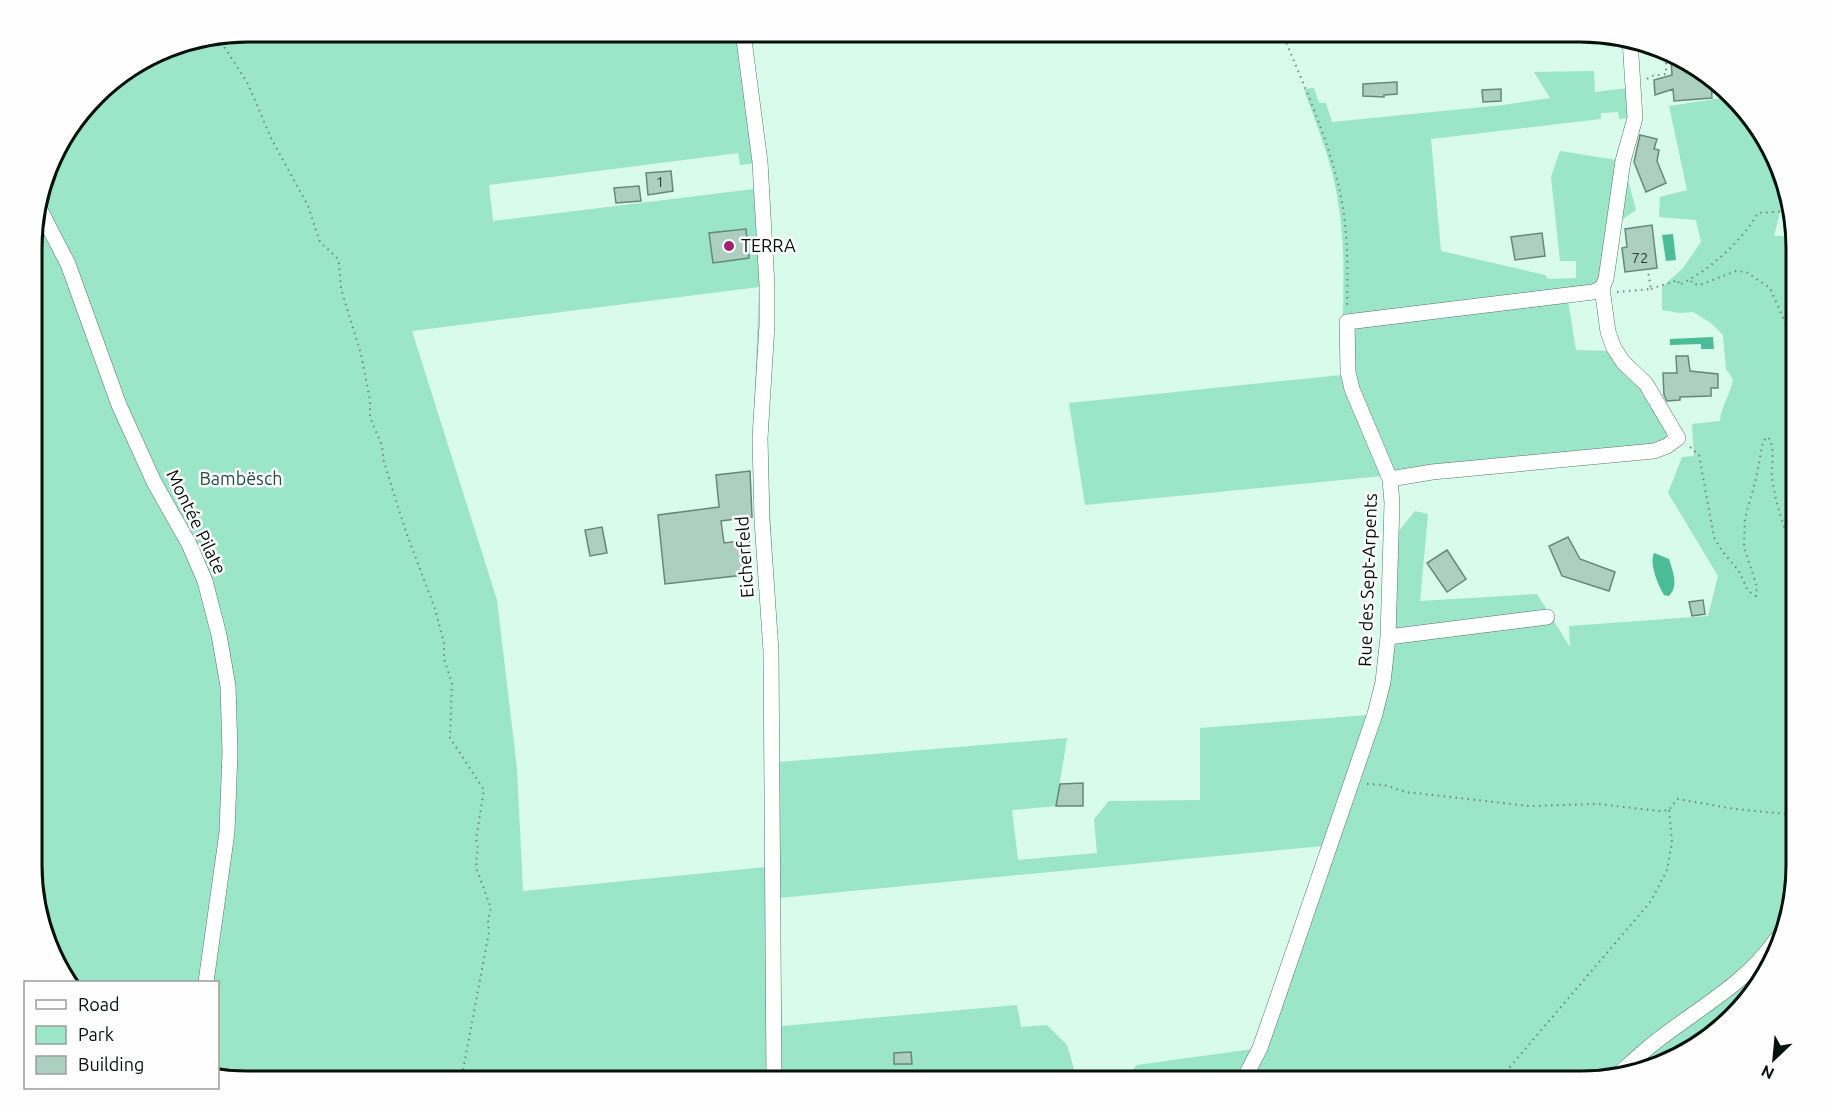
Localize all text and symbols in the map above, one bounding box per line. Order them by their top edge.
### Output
house number: 1 [656,173,664,190]
place label: TERRA [741,235,796,255]
marker: TERRA [722,239,736,253]
house number: 72 [1632,249,1648,266]
street label: Montée Pilate [163,466,231,577]
park label: Bambësch [199,468,283,488]
street label: Rue des Sept-Arpents [1354,493,1380,667]
street label: Eicherfeld [731,516,757,599]
legend [24,981,219,1089]
text: Road [78,994,120,1014]
text: Park [78,1024,114,1044]
north arrow [1744,1029,1804,1089]
text: Building [78,1054,144,1074]
text: N [1758,1062,1777,1083]

